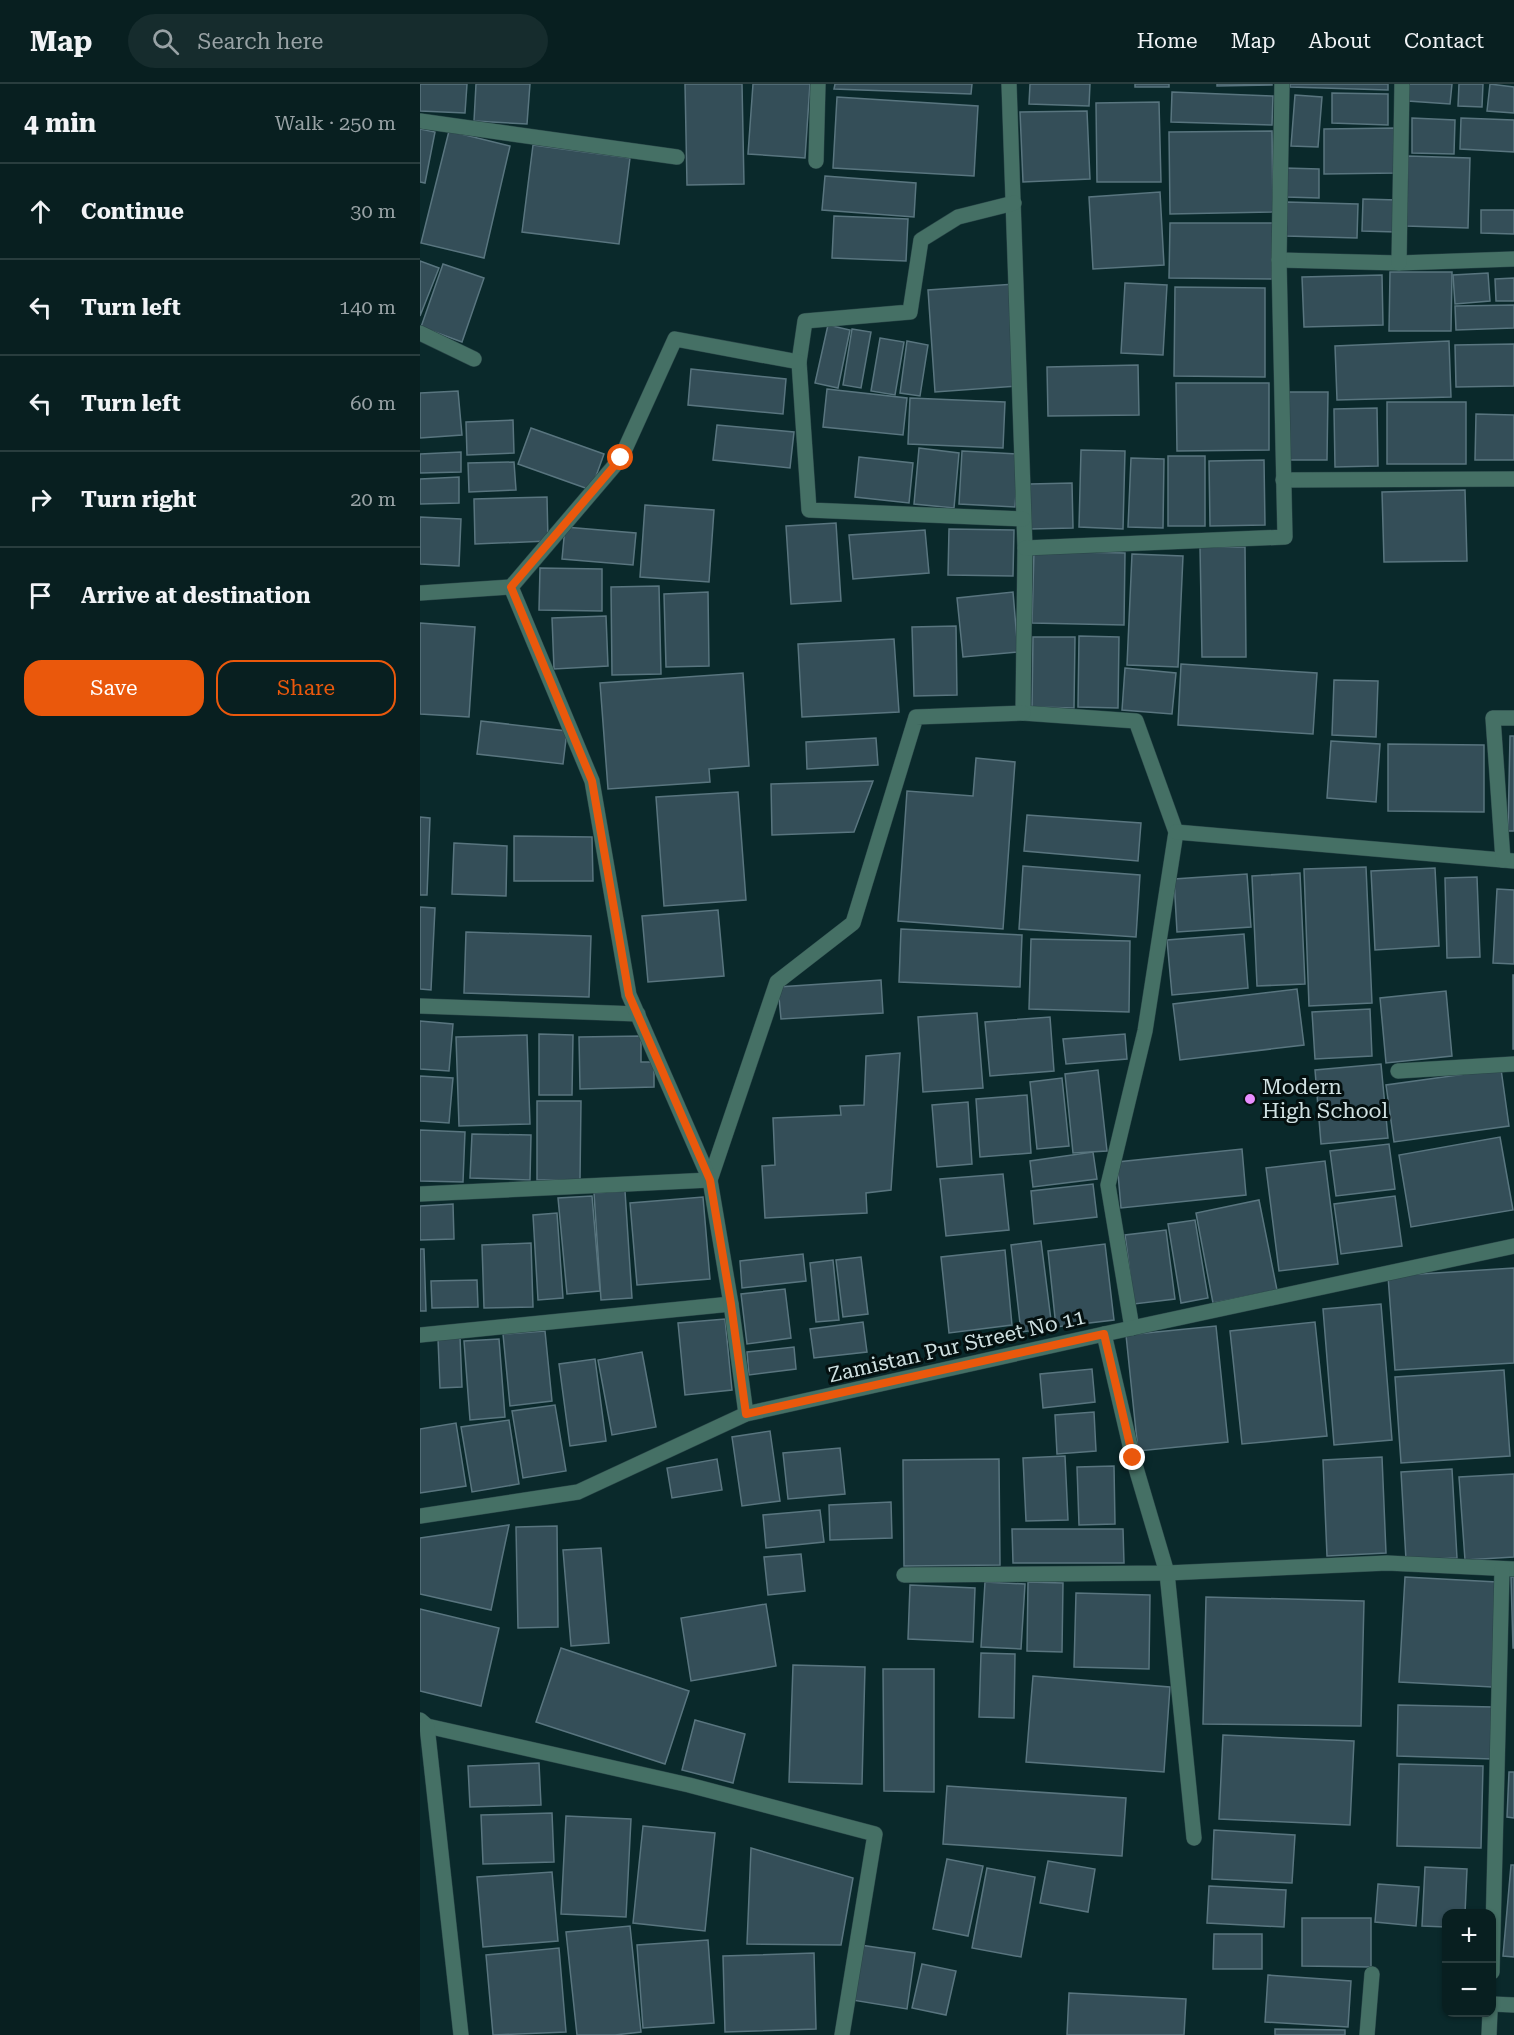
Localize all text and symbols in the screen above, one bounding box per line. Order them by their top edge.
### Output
search box [128,14,548,68]
text: Map [30,25,92,58]
icon: search [149,25,182,58]
text: Search here [197,29,323,54]
text: Home [1137,29,1198,53]
text: Map [1231,29,1276,53]
text: About [1309,29,1371,53]
text: Contact [1404,29,1484,53]
text: 4 min [24,108,96,138]
text: Walk · 250 m [275,111,396,135]
icon: ahead [24,195,57,228]
text: Continue [81,199,184,224]
text: 30 m [350,199,396,223]
icon: left [24,291,57,324]
text: Turn left [81,295,181,320]
text: 140 m [339,295,396,319]
icon: left [24,387,57,420]
text: Turn left [81,391,181,416]
text: 60 m [350,391,396,415]
route start [607,444,633,470]
icon: right [24,483,57,516]
text: Turn right [81,487,196,512]
text: 20 m [350,487,396,511]
icon: arrive [24,579,57,612]
text: Arrive at destination [81,583,310,608]
button: Save [24,660,204,716]
button: Share [216,660,396,716]
place label: Modern High School [1262,1075,1388,1123]
marker: Modern High School [1243,1092,1257,1106]
street label: Zamistan Pur Street No 11 [826,1305,1088,1387]
route end [1119,1444,1145,1470]
map controls [1442,1909,1496,2017]
button: + [1442,1909,1496,1963]
button: − [1442,1963,1496,2017]

